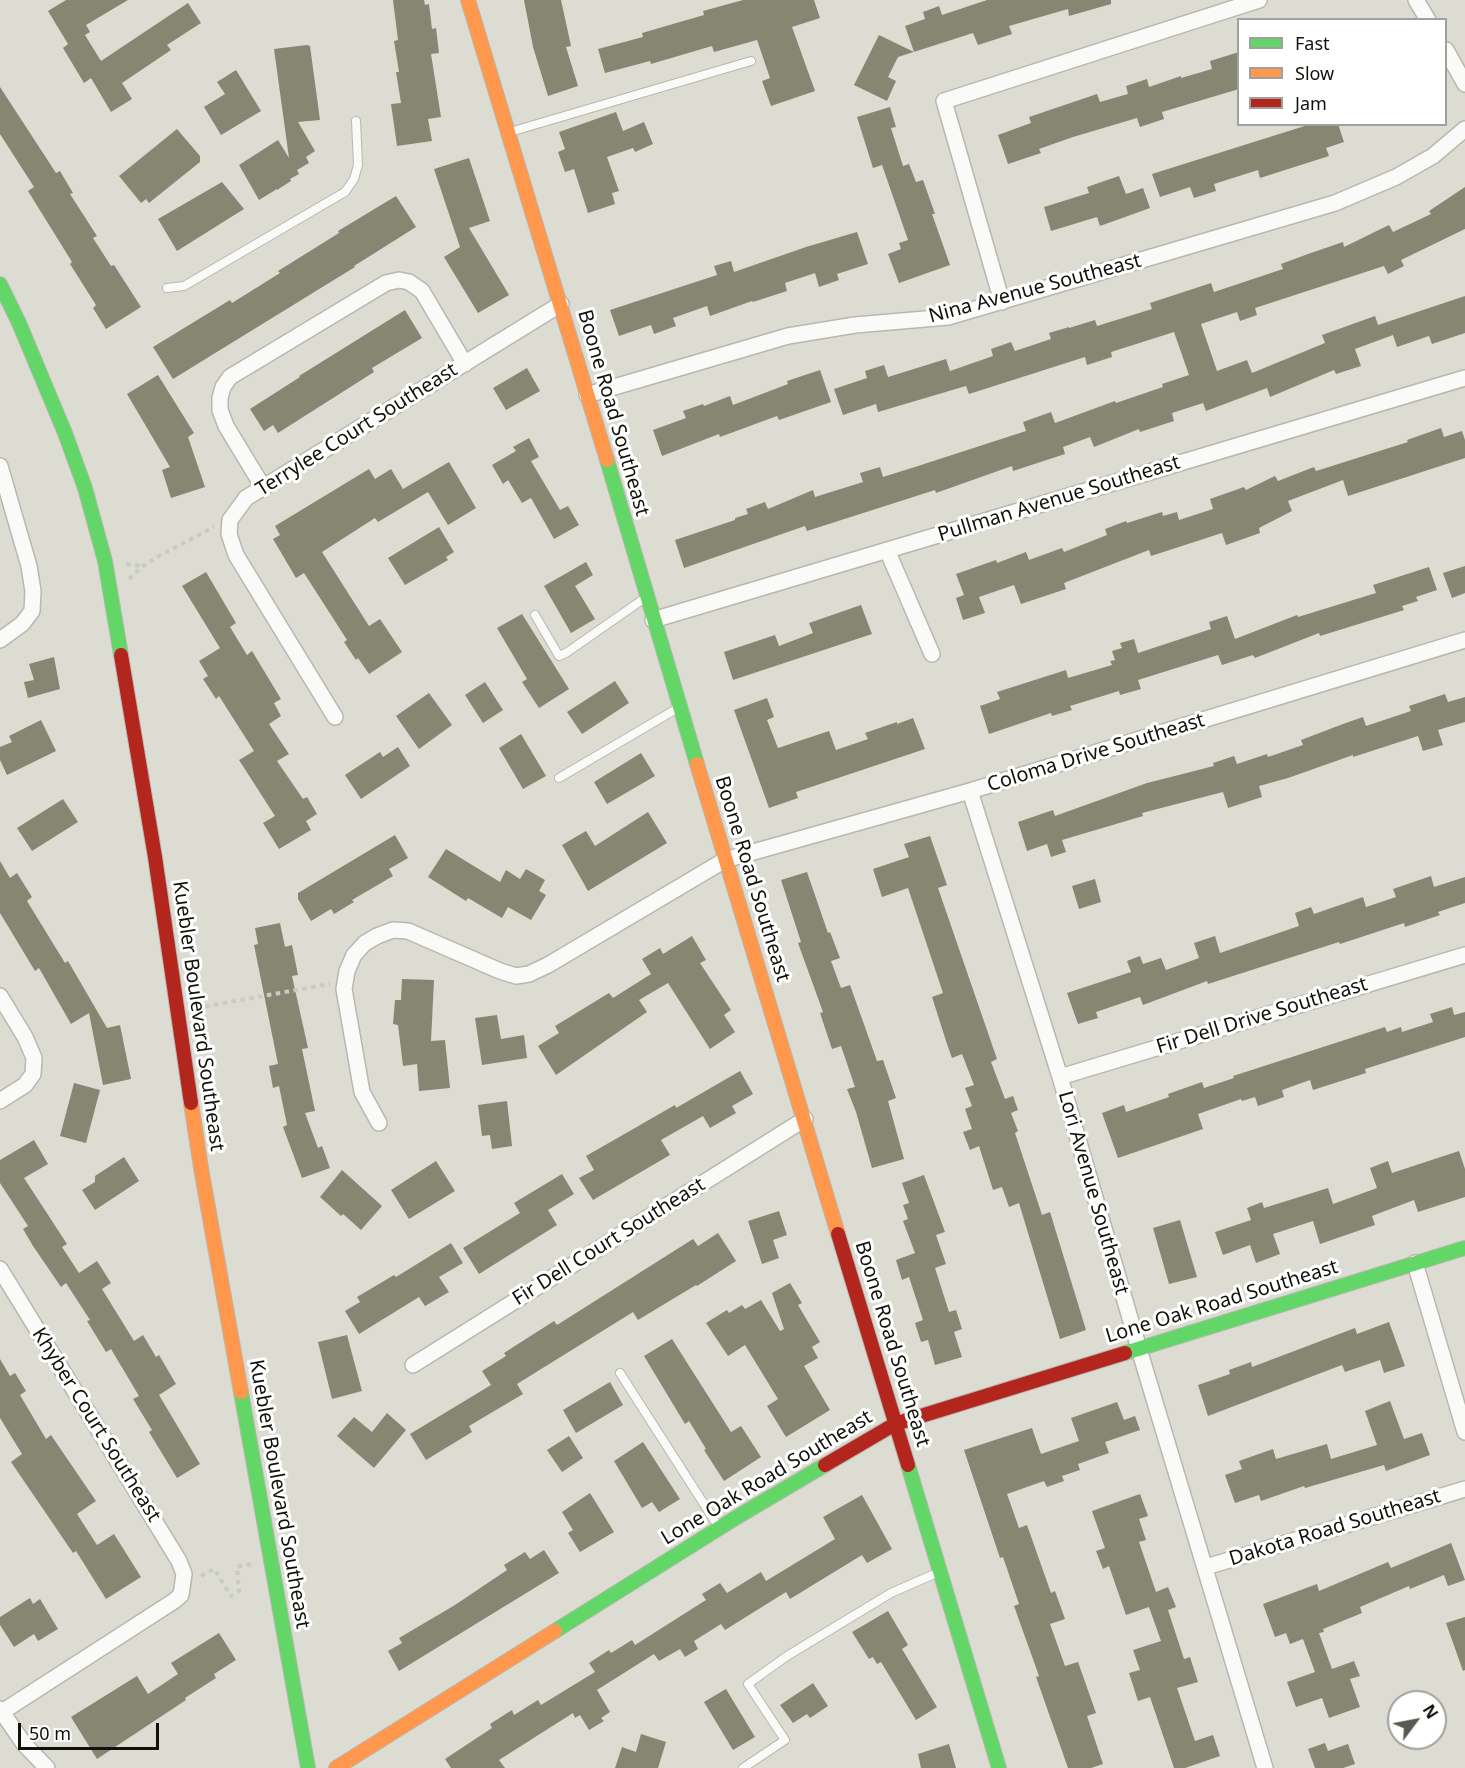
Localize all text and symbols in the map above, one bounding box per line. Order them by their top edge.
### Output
legend [1237,18,1447,126]
text: Fast [1295,31,1330,55]
text: Slow [1295,61,1334,85]
text: Jam [1295,91,1327,115]
street label: Nina Avenue Southeast [926,249,1144,329]
street label: Boone Road Southeast [572,307,654,519]
street label: Terrylee Court Southeast [252,358,462,502]
street label: Pullman Avenue Southeast [935,451,1183,547]
street label: Coloma Drive Southeast [984,708,1208,798]
street label: Boone Road Southeast [709,773,795,985]
street label: Kuebler Boulevard Southeast [167,879,229,1153]
street label: Fir Dell Drive Southeast [1154,972,1370,1060]
street label: Lori Avenue Southeast [1052,1088,1134,1298]
street label: Fir Dell Court Southeast [508,1173,710,1311]
street label: Boone Road Southeast [849,1238,935,1450]
street label: Lone Oak Road Southeast [1103,1255,1341,1349]
street label: Khyber Court Southeast [26,1324,166,1526]
street label: Kuebler Boulevard Southeast [243,1358,315,1630]
street label: Lone Oak Road Southeast [657,1405,877,1551]
street label: Dakota Road Southeast [1226,1484,1444,1572]
north arrow [1387,1690,1447,1750]
text: N [1418,1700,1443,1723]
scale bar [21,1711,162,1749]
text: 50 m [29,1721,71,1745]

